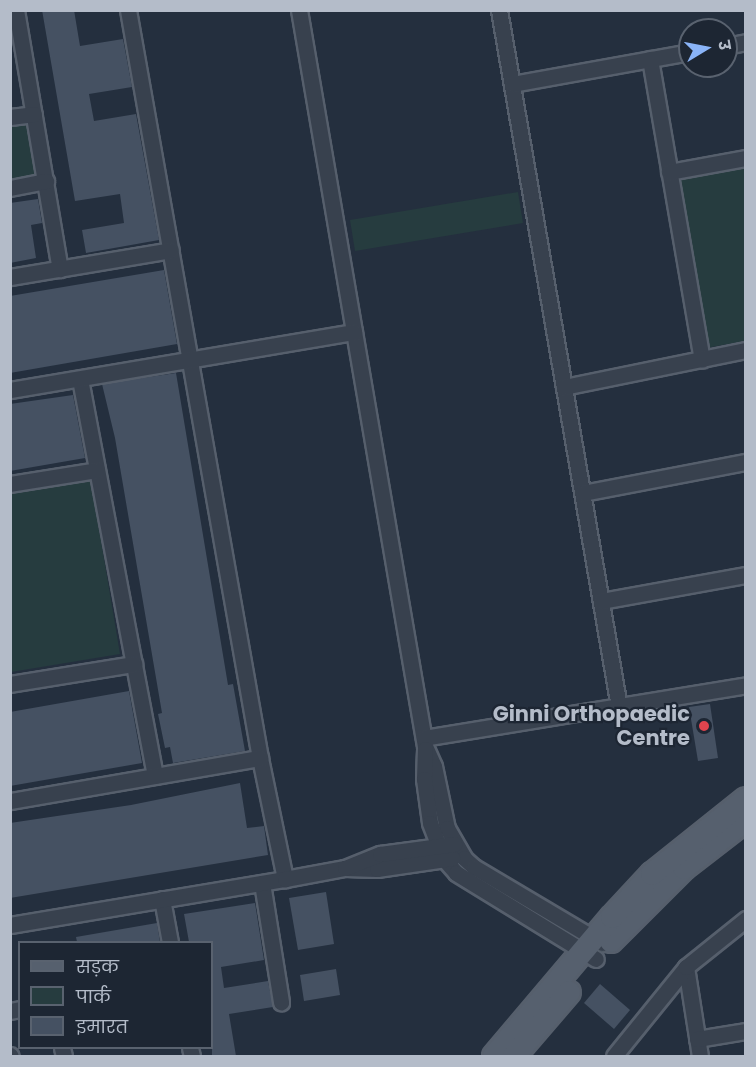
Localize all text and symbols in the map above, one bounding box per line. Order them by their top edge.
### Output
north arrow [678,18,738,78]
text: उ [712,39,736,52]
place label: Ginni Orthopaedic Centre [493,701,690,751]
marker: Ginni Orthopaedic Centre [695,717,713,735]
legend [18,941,213,1049]
text: सड़क [76,954,119,979]
text: पार्क [76,984,111,1009]
text: इमारत [76,1014,128,1039]

